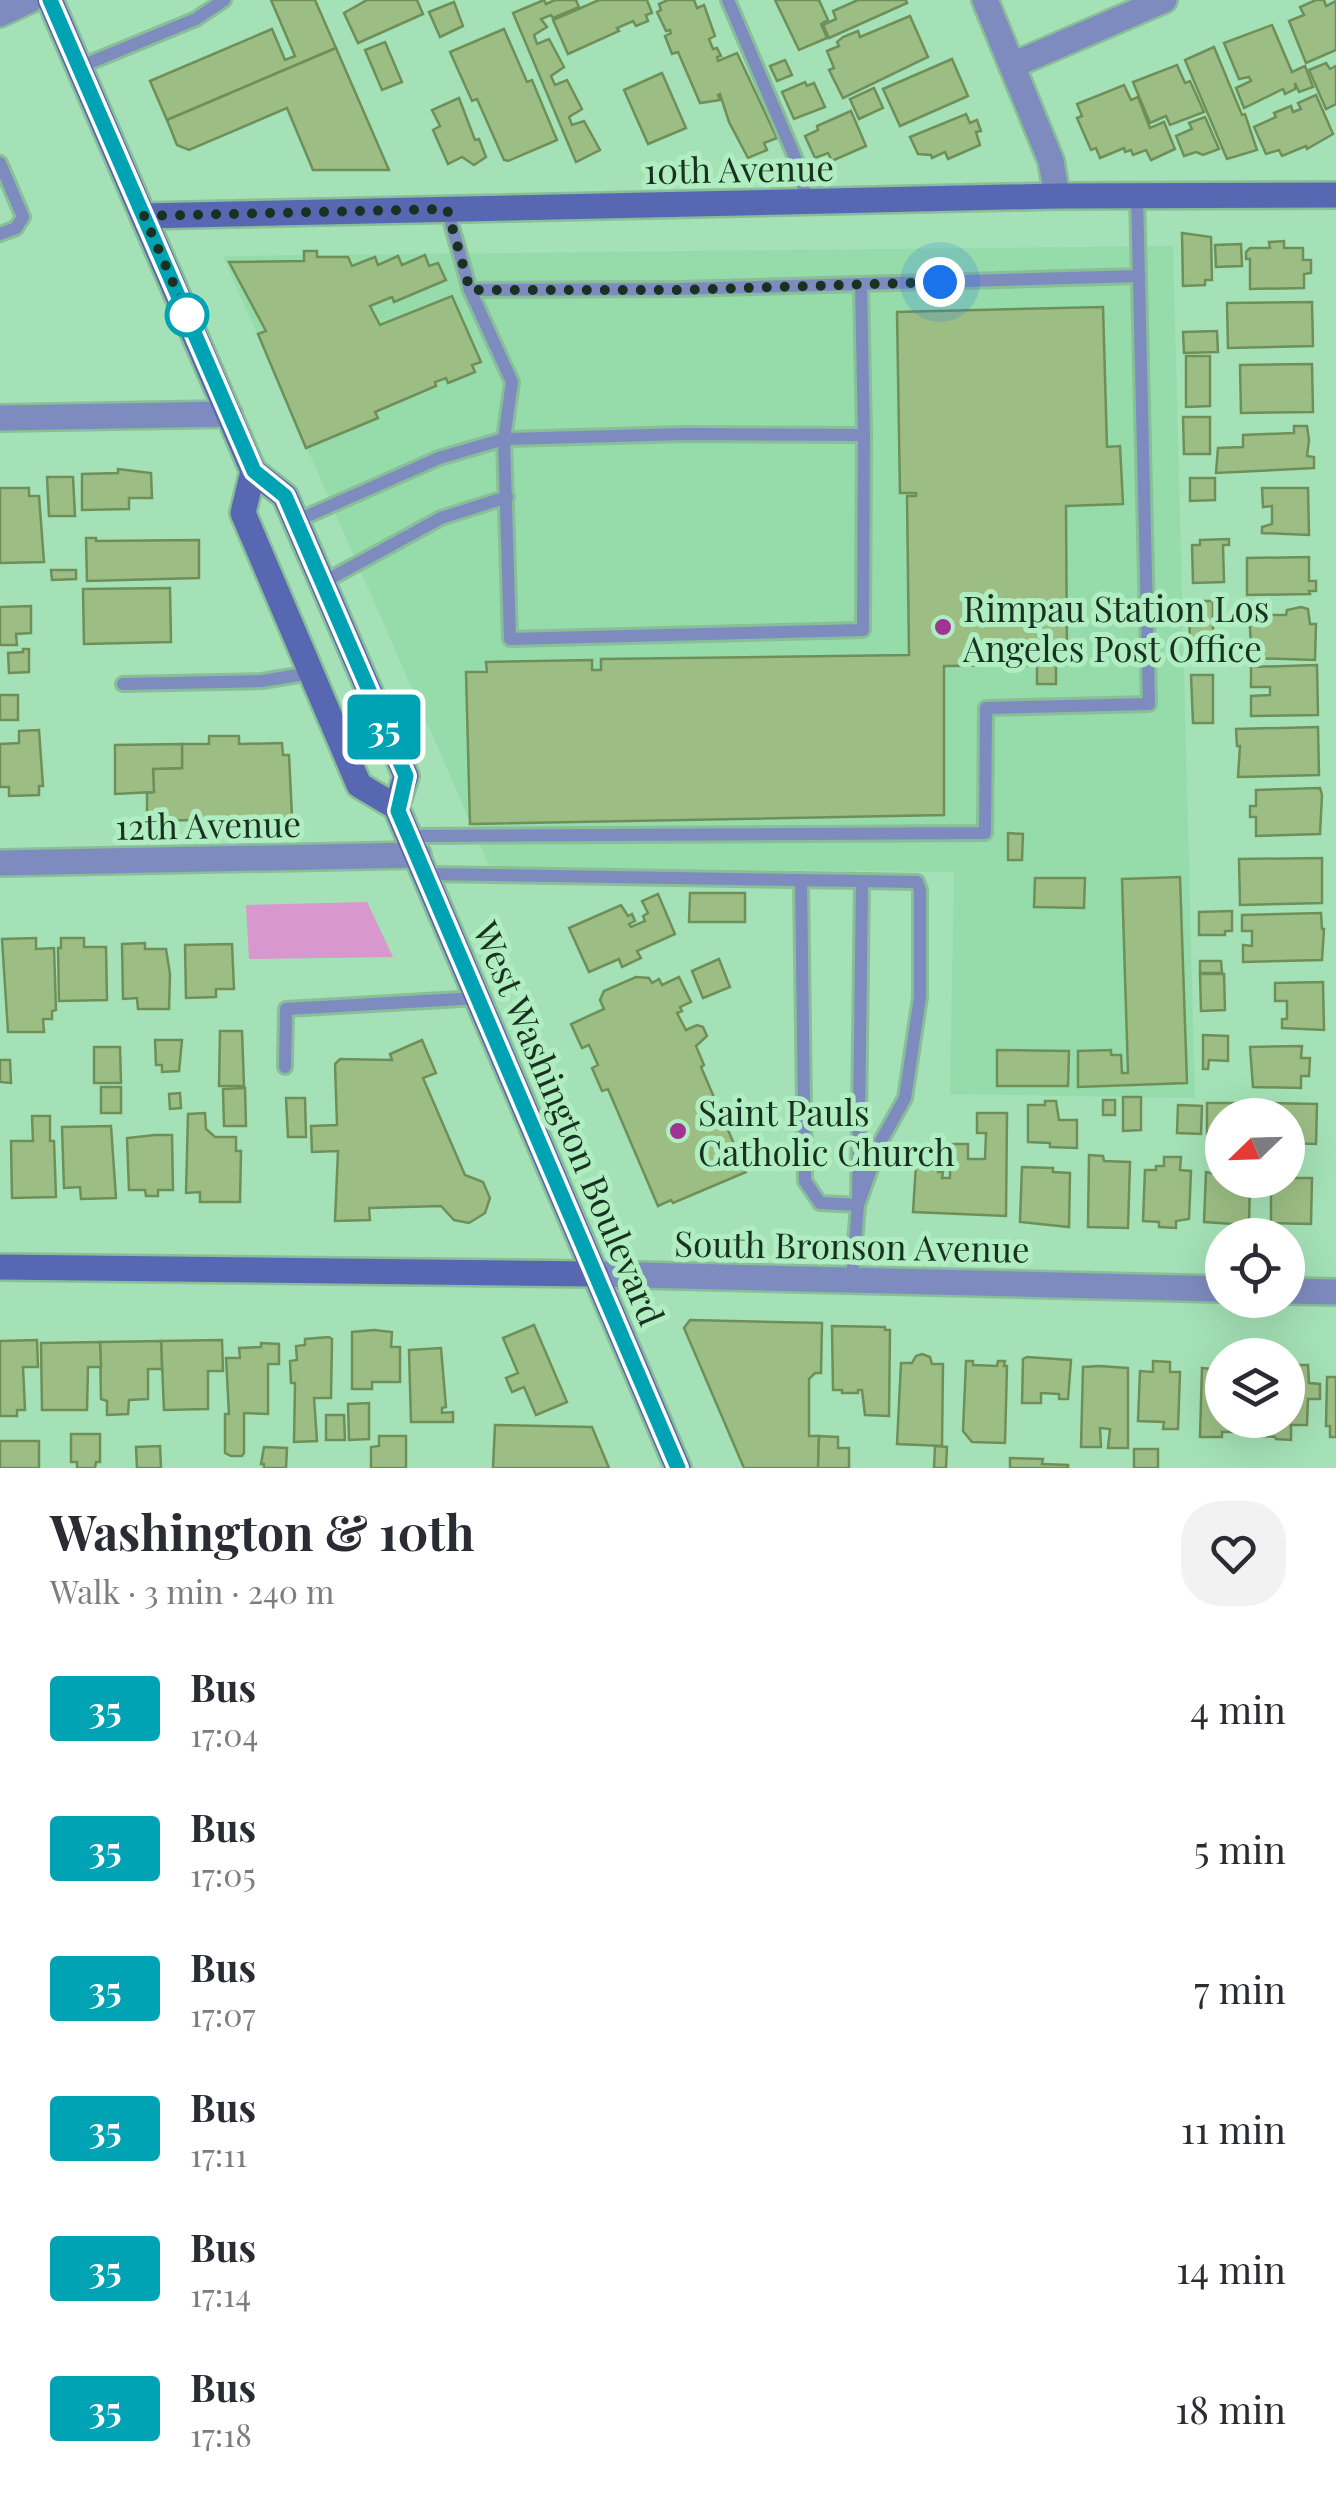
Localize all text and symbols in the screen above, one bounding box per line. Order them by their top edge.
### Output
street label: 10th Avenue [644,143,834,193]
your location [915,257,965,307]
unlabelled marker [166,294,208,336]
place label: Rimpau Station Los Angeles Post Office [962,584,1269,671]
marker: Rimpau Station Los Angeles Post Office [932,616,954,638]
line badge: 35 [339,694,429,760]
text: 35 [367,704,401,751]
street label: 12th Avenue [115,799,301,849]
street label: West Washington Boulevard [463,913,676,1332]
place label: Saint Pauls Catholic Church [698,1088,955,1175]
north arrow [1205,1098,1305,1198]
map controls [1205,1098,1305,1438]
marker: Saint Pauls Catholic Church [667,1120,689,1142]
street label: South Bronson Avenue [674,1218,1030,1272]
button: locate [1205,1218,1305,1318]
button: layers [1205,1338,1305,1438]
text: Washington & 10th [50,1499,474,1563]
button: heart [1181,1501,1286,1606]
text: Walk · 3 min · 240 m [50,1569,334,1612]
text: Bus [190,1661,256,1712]
text: 4 min [1190,1683,1286,1734]
text: 35 [88,1685,122,1732]
text: 17:04 [190,1712,258,1755]
text: Bus [190,1801,256,1852]
text: 5 min [1194,1823,1286,1874]
text: 35 [88,1825,122,1872]
text: 17:05 [190,1852,256,1895]
text: Bus [190,1941,256,1992]
text: 7 min [1194,1963,1286,2014]
text: 35 [88,1965,122,2012]
text: 17:07 [190,1992,256,2035]
text: Bus [190,2081,256,2132]
text: 11 min [1181,2103,1286,2154]
text: 35 [88,2105,122,2152]
text: 17:11 [190,2132,247,2175]
text: Bus [190,2221,256,2272]
text: 14 min [1176,2243,1286,2294]
text: 35 [88,2245,122,2292]
text: 17:14 [190,2272,251,2315]
text: Bus [190,2361,256,2412]
text: 18 min [1175,2383,1286,2434]
text: 35 [88,2385,122,2432]
text: 17:18 [190,2412,252,2455]

